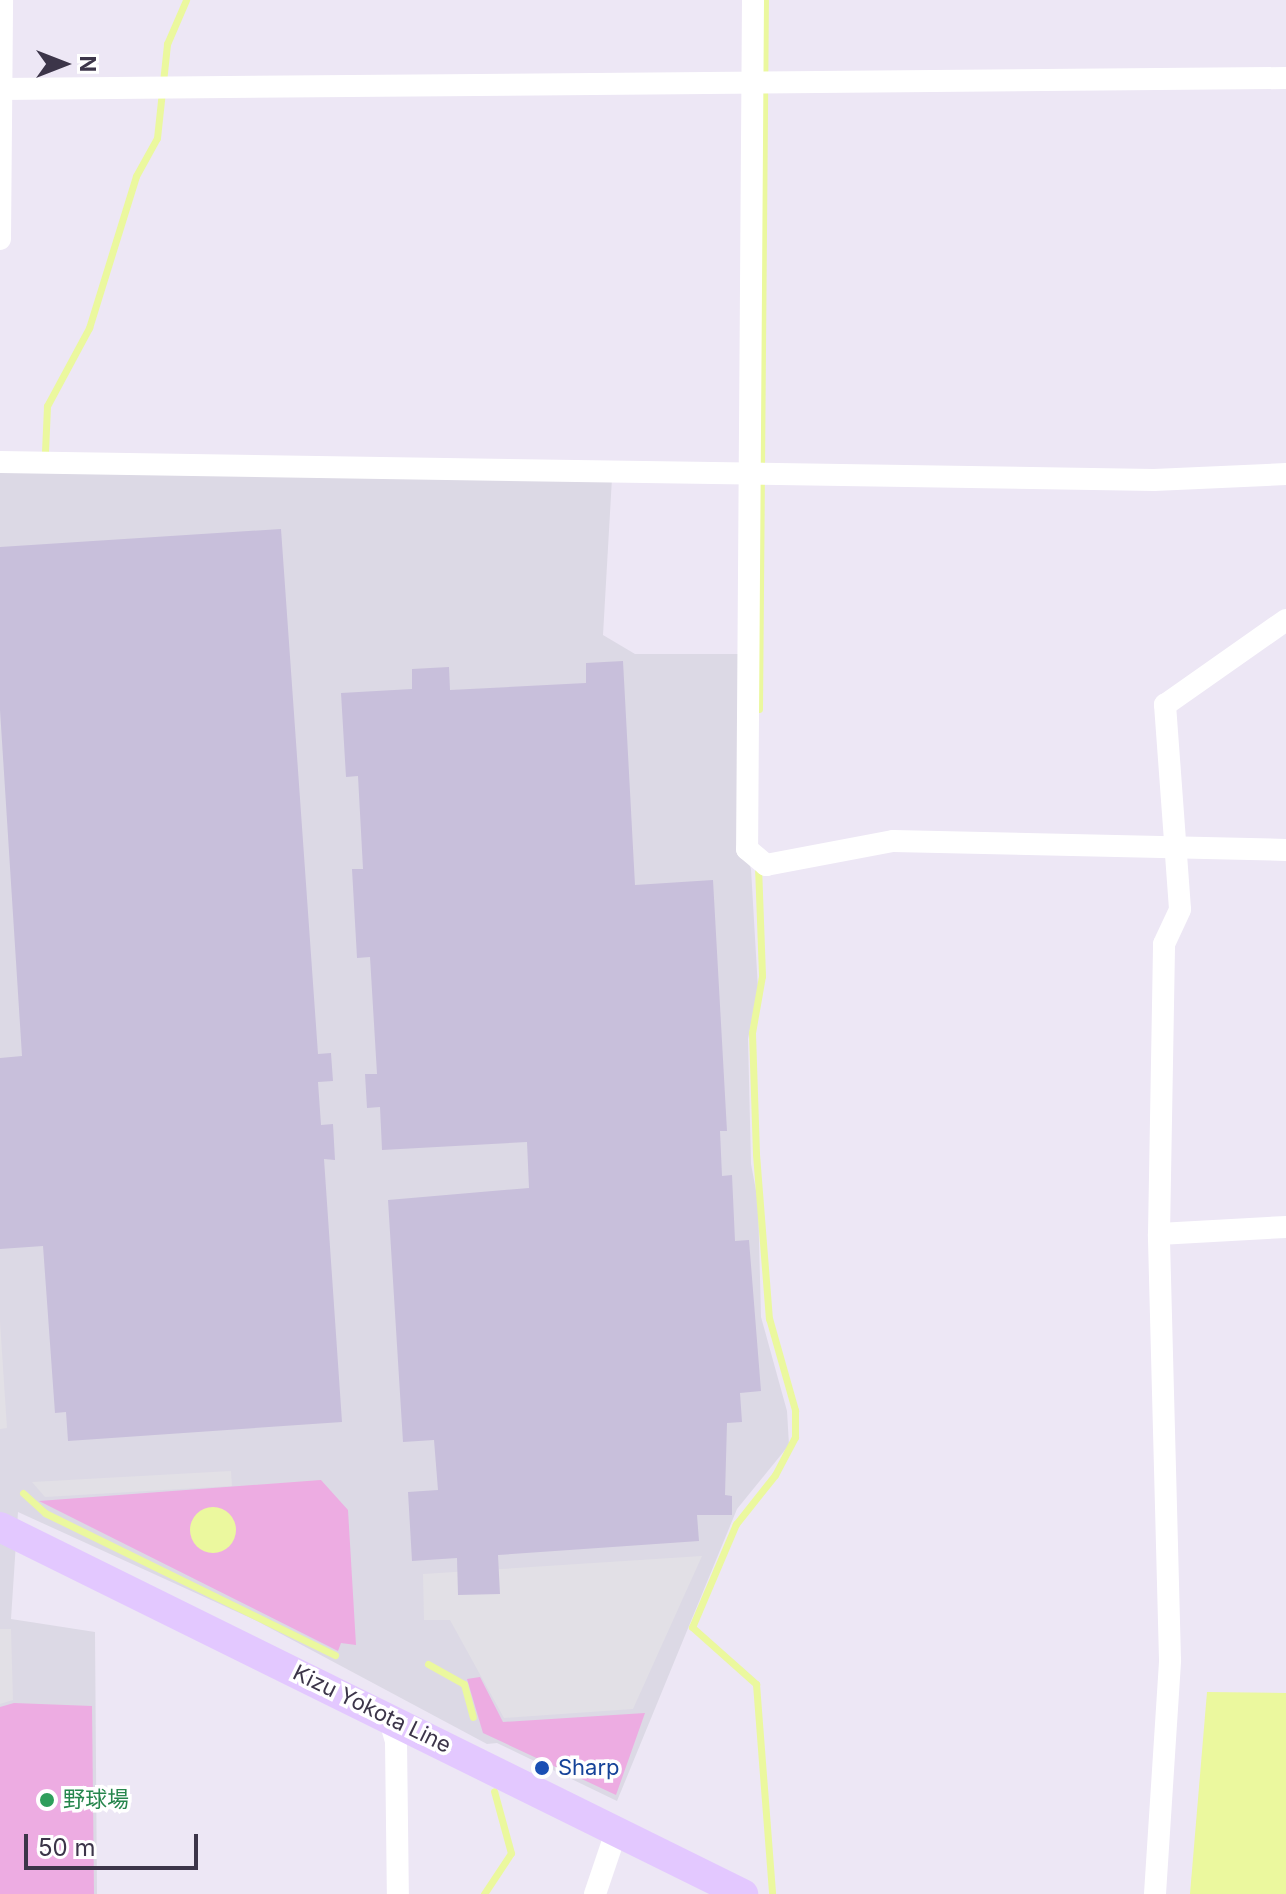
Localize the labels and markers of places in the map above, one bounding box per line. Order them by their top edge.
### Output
place label: Sharp [558,1755,620,1781]
marker: Sharp [533,1759,551,1777]
place label: 野球場 [63,1787,129,1813]
marker: 野球場 [38,1791,56,1809]

